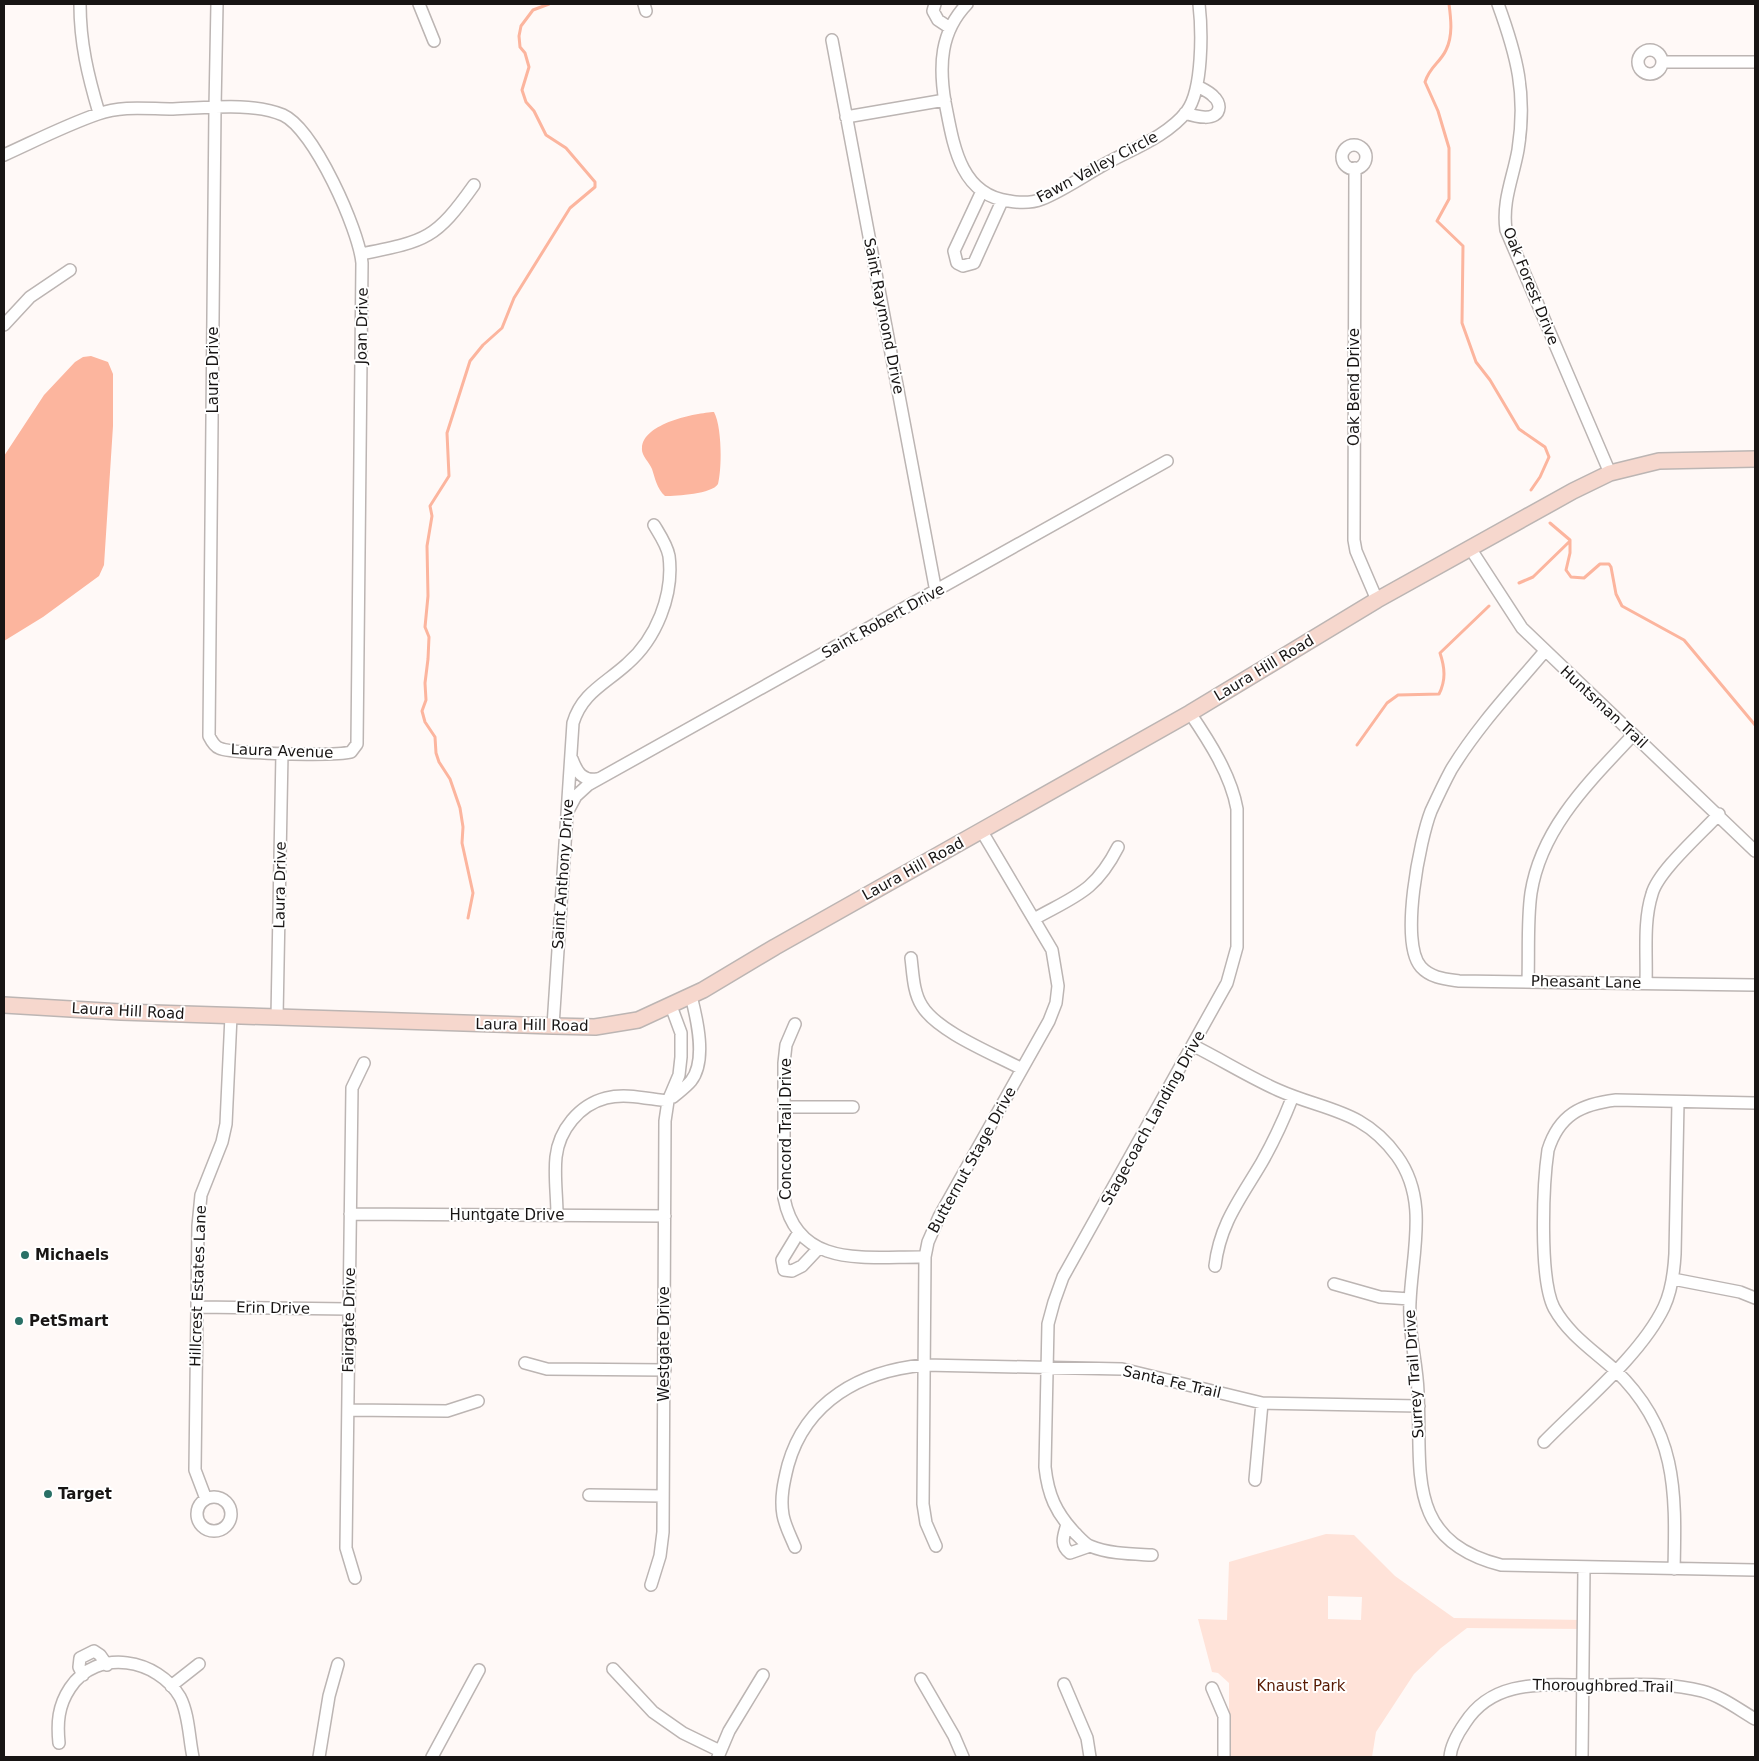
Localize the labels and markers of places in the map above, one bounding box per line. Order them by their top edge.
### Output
place label: Michaels [35,1246,109,1264]
marker: Michaels [19,1249,31,1261]
place label: PetSmart [29,1312,108,1330]
marker: PetSmart [13,1315,25,1327]
place label: Target [58,1485,112,1503]
marker: Target [42,1488,54,1500]

